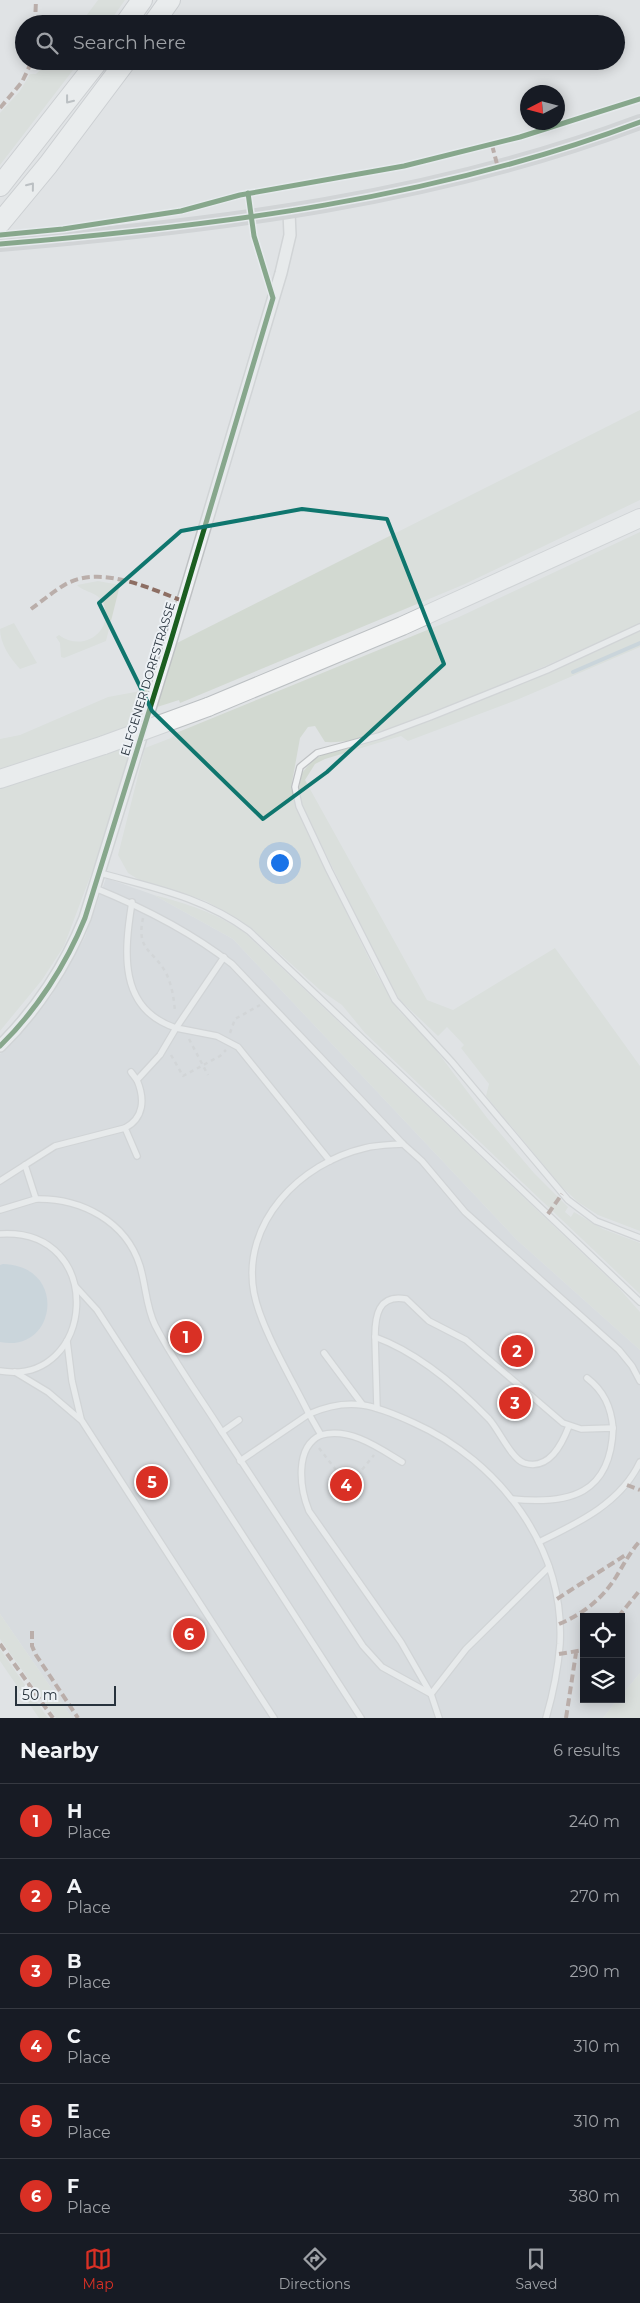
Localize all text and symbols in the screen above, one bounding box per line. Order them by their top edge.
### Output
search box [15,15,625,70]
icon: search [33,29,61,57]
text: Search here [73,31,186,54]
north arrow [520,85,565,130]
one-way arrow [66,94,74,103]
one-way arrow [25,182,34,191]
street label: ELFGENER DORFSTRASSE [117,600,178,758]
your location [267,850,293,876]
pin: 1 [170,1318,202,1356]
pin: 2 [501,1332,533,1370]
pin: 3 [499,1384,531,1422]
pin: 5 [136,1463,168,1501]
pin: 4 [330,1466,362,1504]
map controls [580,1613,625,1703]
button: locate [580,1613,625,1658]
pin: 6 [173,1615,205,1653]
button: layers [580,1658,625,1703]
scale bar [15,1683,116,1706]
text: 50 m [22,1686,58,1704]
text: Nearby [20,1738,99,1763]
text: 6 results [553,1741,620,1760]
text: H [67,1800,82,1823]
text: 1 [33,1812,39,1831]
text: 240 m [569,1812,620,1831]
text: Place [67,1823,111,1842]
text: A [67,1875,82,1898]
text: 2 [31,1887,41,1906]
text: 270 m [570,1887,620,1906]
text: Place [67,1898,111,1917]
text: B [67,1950,82,1973]
text: 3 [31,1962,41,1981]
text: 290 m [569,1962,620,1981]
text: Place [67,1973,111,1992]
text: C [67,2025,81,2048]
text: 4 [30,2037,42,2056]
text: 310 m [573,2037,620,2056]
text: Place [67,2048,111,2067]
text: E [67,2100,80,2123]
text: 5 [31,2112,41,2131]
text: 310 m [573,2112,620,2131]
text: Place [67,2123,111,2142]
text: F [67,2175,79,2198]
text: 6 [31,2187,41,2206]
text: 380 m [569,2187,620,2206]
text: Place [67,2198,111,2217]
tab: Map [83,2245,114,2293]
tab: Directions [279,2245,350,2293]
tab: Saved [515,2245,557,2293]

